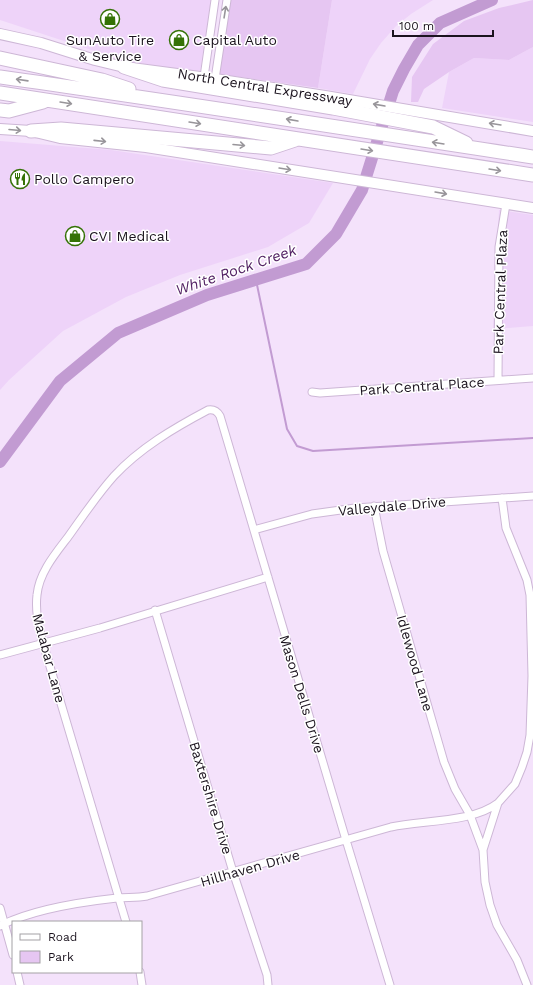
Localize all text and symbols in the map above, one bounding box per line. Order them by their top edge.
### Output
one-way arrow [221,6,229,19]
shop icon: SunAuto Tire & Service [99,8,121,30]
scale bar [393,12,493,38]
text: 100 m [399,19,434,33]
shop icon: Capital Auto [168,29,190,51]
place label: SunAuto Tire & Service [66,32,154,64]
place label: Capital Auto [193,32,277,48]
street label: North Central Expressway [177,65,354,109]
one-way arrow [16,76,29,84]
one-way arrow [59,99,72,107]
one-way arrow [373,101,386,109]
one-way arrow [285,115,298,123]
one-way arrow [188,119,201,127]
one-way arrow [488,120,501,128]
one-way arrow [8,126,21,133]
one-way arrow [93,138,106,145]
one-way arrow [432,139,445,147]
one-way arrow [232,142,245,149]
one-way arrow [360,146,373,154]
one-way arrow [278,165,291,173]
one-way arrow [488,166,501,174]
restaurant icon: Pollo Campero [9,168,31,190]
place label: Pollo Campero [34,171,134,187]
one-way arrow [434,189,447,197]
shop icon: CVI Medical [64,225,86,247]
place label: CVI Medical [89,228,170,244]
street label: Park Central Plaza [490,229,510,355]
water label: White Rock Creek [173,241,300,299]
street label: Park Central Place [359,374,485,398]
street label: Valleydale Drive [337,493,447,519]
street label: Malabar Lane [29,612,69,704]
street label: Idlewood Lane [394,613,436,713]
street label: Mason Dells Drive [276,633,328,755]
street label: Baxtershire Drive [186,740,236,856]
street label: Hillhaven Drive [199,846,301,890]
legend [12,921,142,973]
text: Road [48,930,77,944]
text: Park [48,950,74,964]

